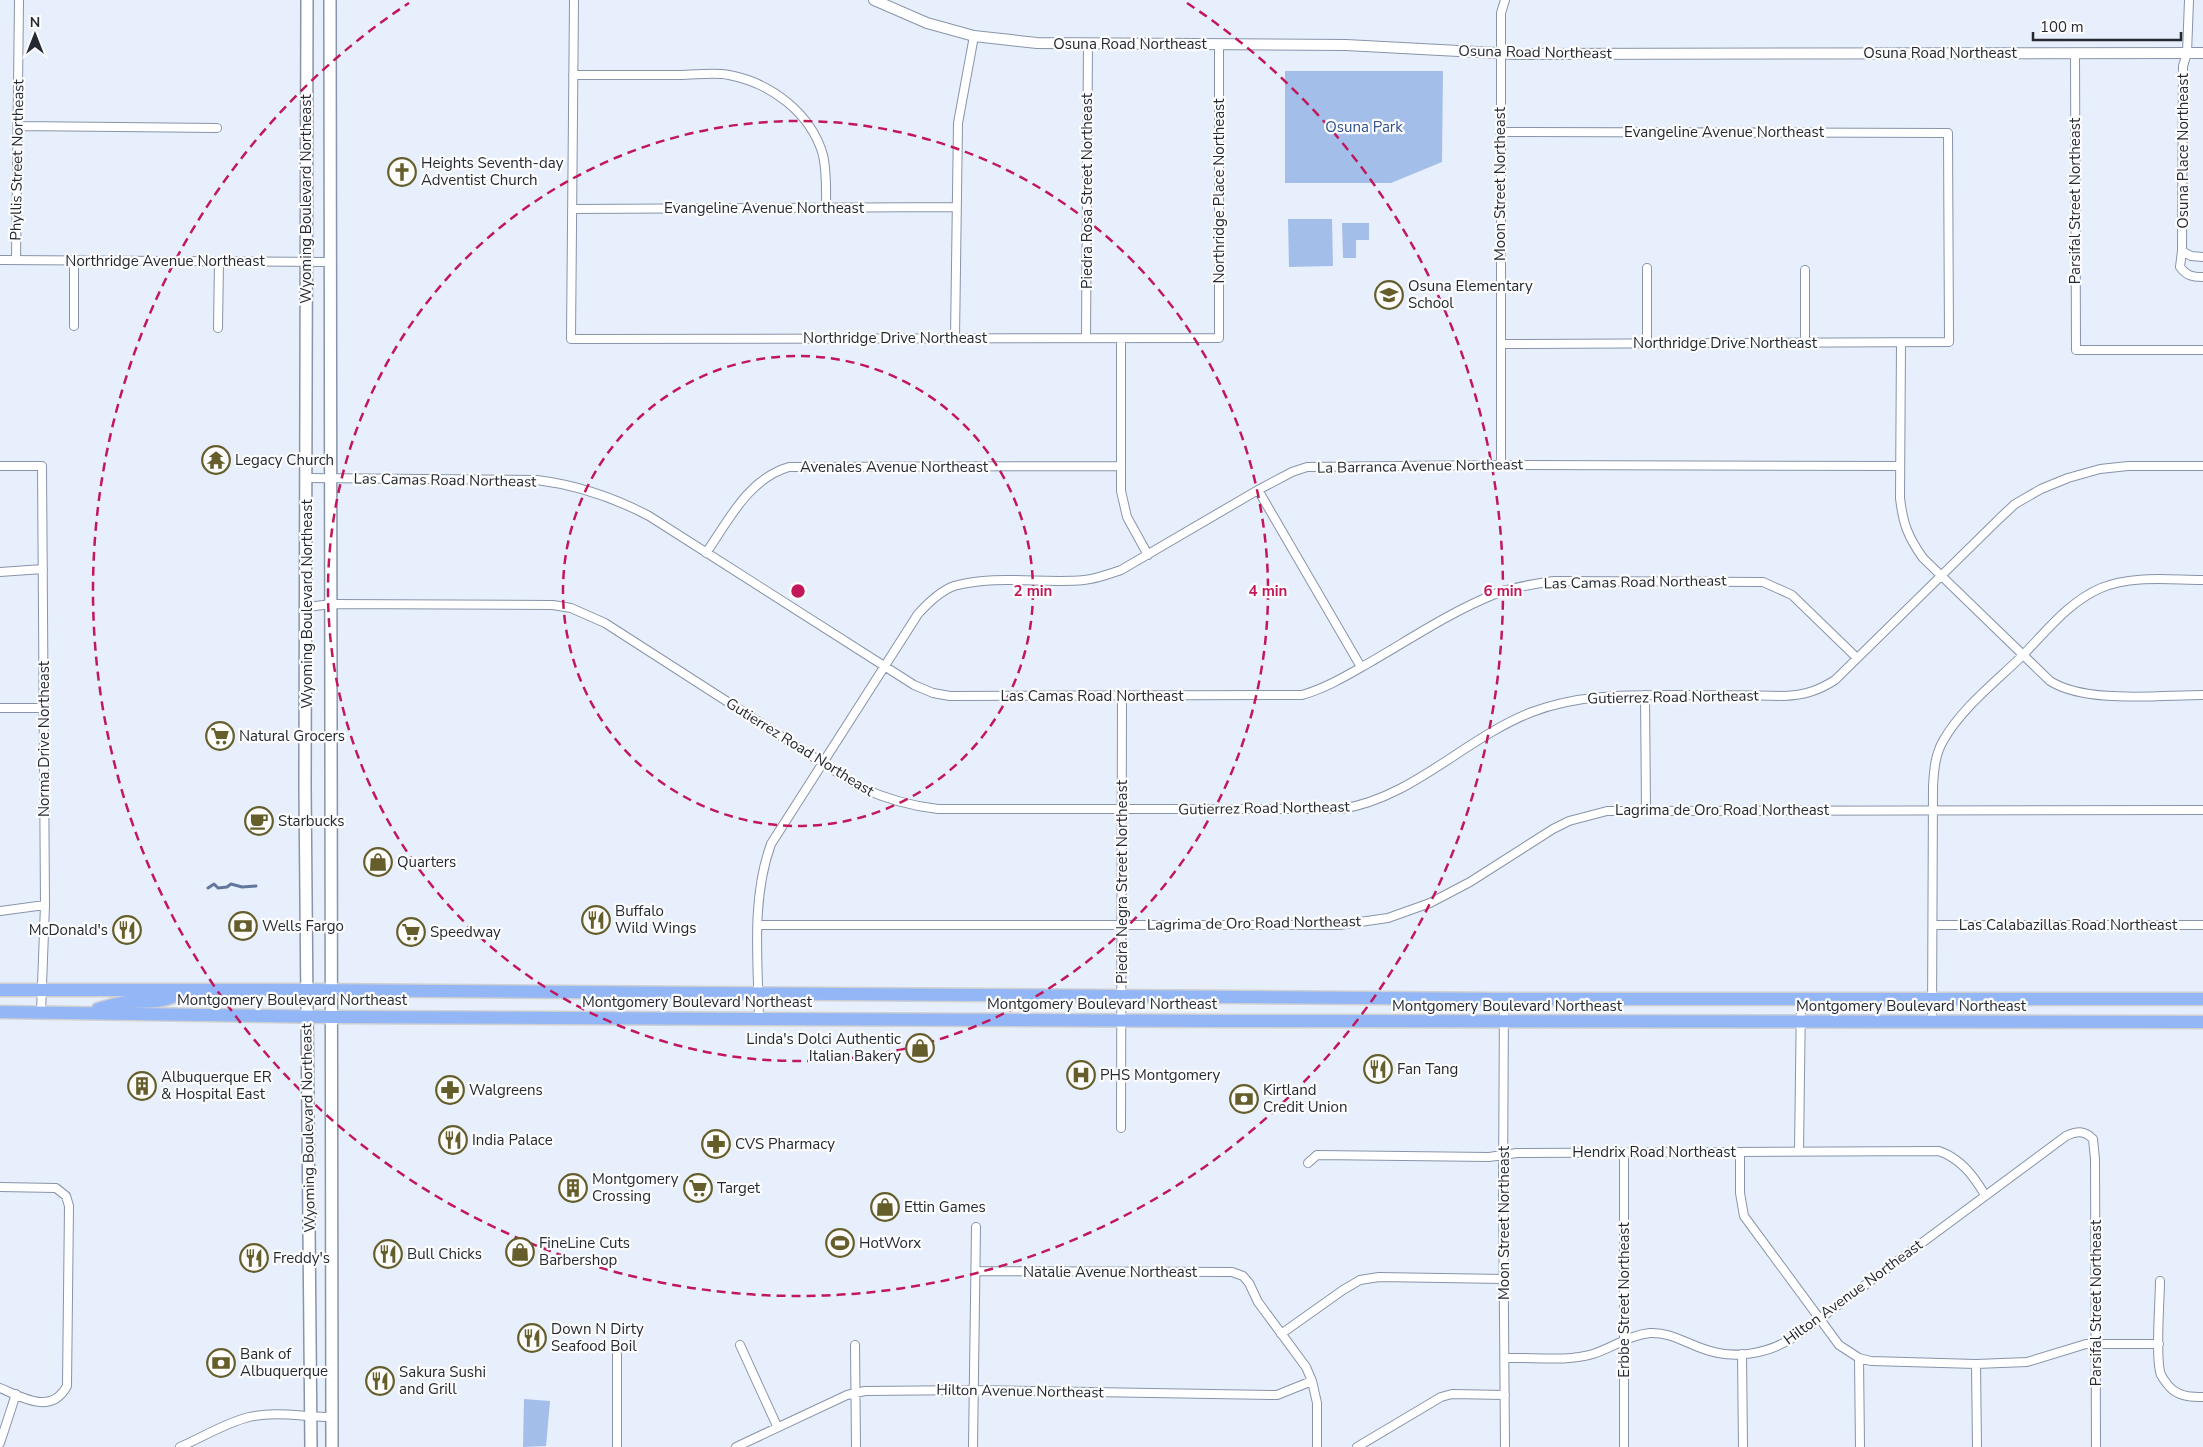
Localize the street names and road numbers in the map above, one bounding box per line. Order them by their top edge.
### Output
street label: Osuna Road Northeast [1053,34,1208,54]
street label: Osuna Road Northeast [1458,41,1613,63]
street label: Osuna Road Northeast [1863,43,2018,63]
street label: Osuna Place Northeast [2173,73,2193,229]
street label: Phyllis Street Northeast [6,79,28,241]
street label: Piedra Rosa Street Northeast [1077,92,1097,289]
street label: Wyoming Boulevard Northeast [296,94,316,304]
street label: Northridge Place Northeast [1209,98,1229,284]
street label: Moon Street Northeast [1490,106,1510,261]
street label: Parsifal Street Northeast [2065,117,2085,284]
street label: Evangeline Avenue Northeast [1624,122,1825,142]
street label: Evangeline Avenue Northeast [664,198,865,218]
street label: Northridge Avenue Northeast [65,251,265,271]
street label: Northridge Drive Northeast [803,328,988,348]
street label: Northridge Drive Northeast [1633,333,1818,353]
street label: La Barranca Avenue Northeast [1317,454,1524,478]
street label: Avenales Avenue Northeast [800,457,989,477]
street label: Las Camas Road Northeast [353,468,537,492]
street label: Wyoming Boulevard Northeast [297,499,317,709]
street label: Las Camas Road Northeast [1543,570,1727,594]
street label: Norma Drive Northeast [34,660,54,817]
street label: Gutierrez Road Northeast [1587,685,1760,708]
street label: Las Camas Road Northeast [1001,686,1184,706]
street label: Gutierrez Road Northeast [722,693,879,801]
street label: Piedra Negra Street Northeast [1112,779,1132,984]
street label: Gutierrez Road Northeast [1178,796,1351,819]
street label: Lagrima de Oro Road Northeast [1615,800,1830,820]
street label: Lagrima de Oro Road Northeast [1147,911,1362,935]
street label: Las Calabazillas Road Northeast [1959,915,2178,935]
street label: Montgomery Boulevard Northeast [177,990,408,1010]
street label: Montgomery Boulevard Northeast [582,992,813,1012]
street label: Montgomery Boulevard Northeast [987,994,1218,1014]
street label: Montgomery Boulevard Northeast [1392,996,1623,1016]
street label: Montgomery Boulevard Northeast [1796,996,2027,1016]
street label: Wyoming Boulevard Northeast [296,1022,320,1233]
street label: Hendrix Road Northeast [1572,1142,1736,1162]
street label: Moon Street Northeast [1494,1145,1514,1300]
street label: Parsifal Street Northeast [2086,1219,2106,1386]
street label: Erbbe Street Northeast [1614,1221,1634,1378]
street label: Hilton Avenue Northeast [1779,1234,1927,1349]
street label: Natalie Avenue Northeast [1023,1262,1198,1282]
street label: Hilton Avenue Northeast [936,1380,1105,1402]

